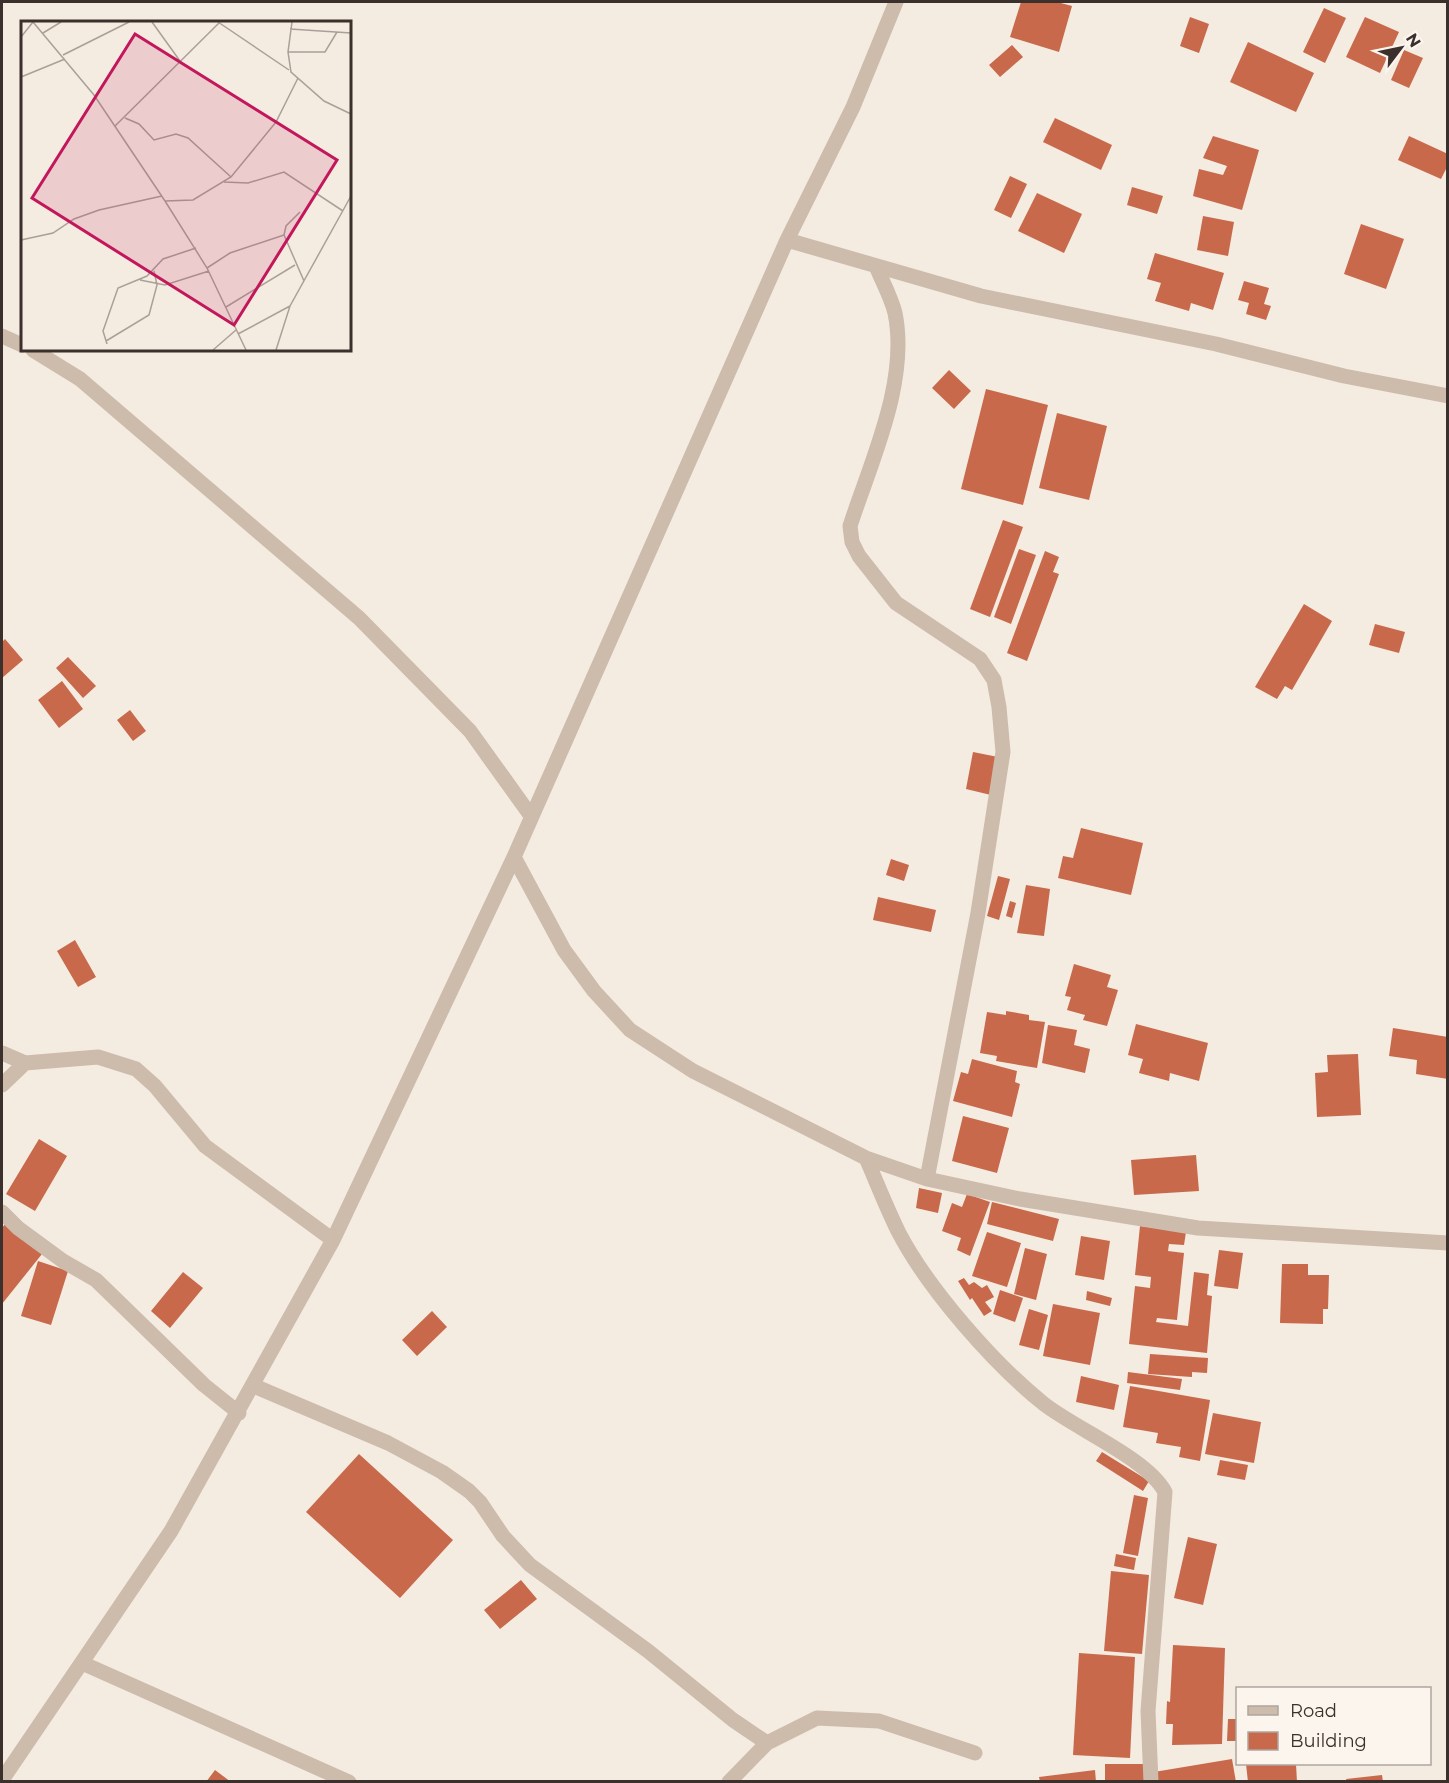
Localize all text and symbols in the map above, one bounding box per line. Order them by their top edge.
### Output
north arrow [1371,18,1431,78]
inset map [21,21,351,351]
text: N [1402,30,1425,51]
legend [1236,1687,1431,1765]
text: Road [1290,1700,1337,1722]
text: Building [1290,1730,1367,1752]

